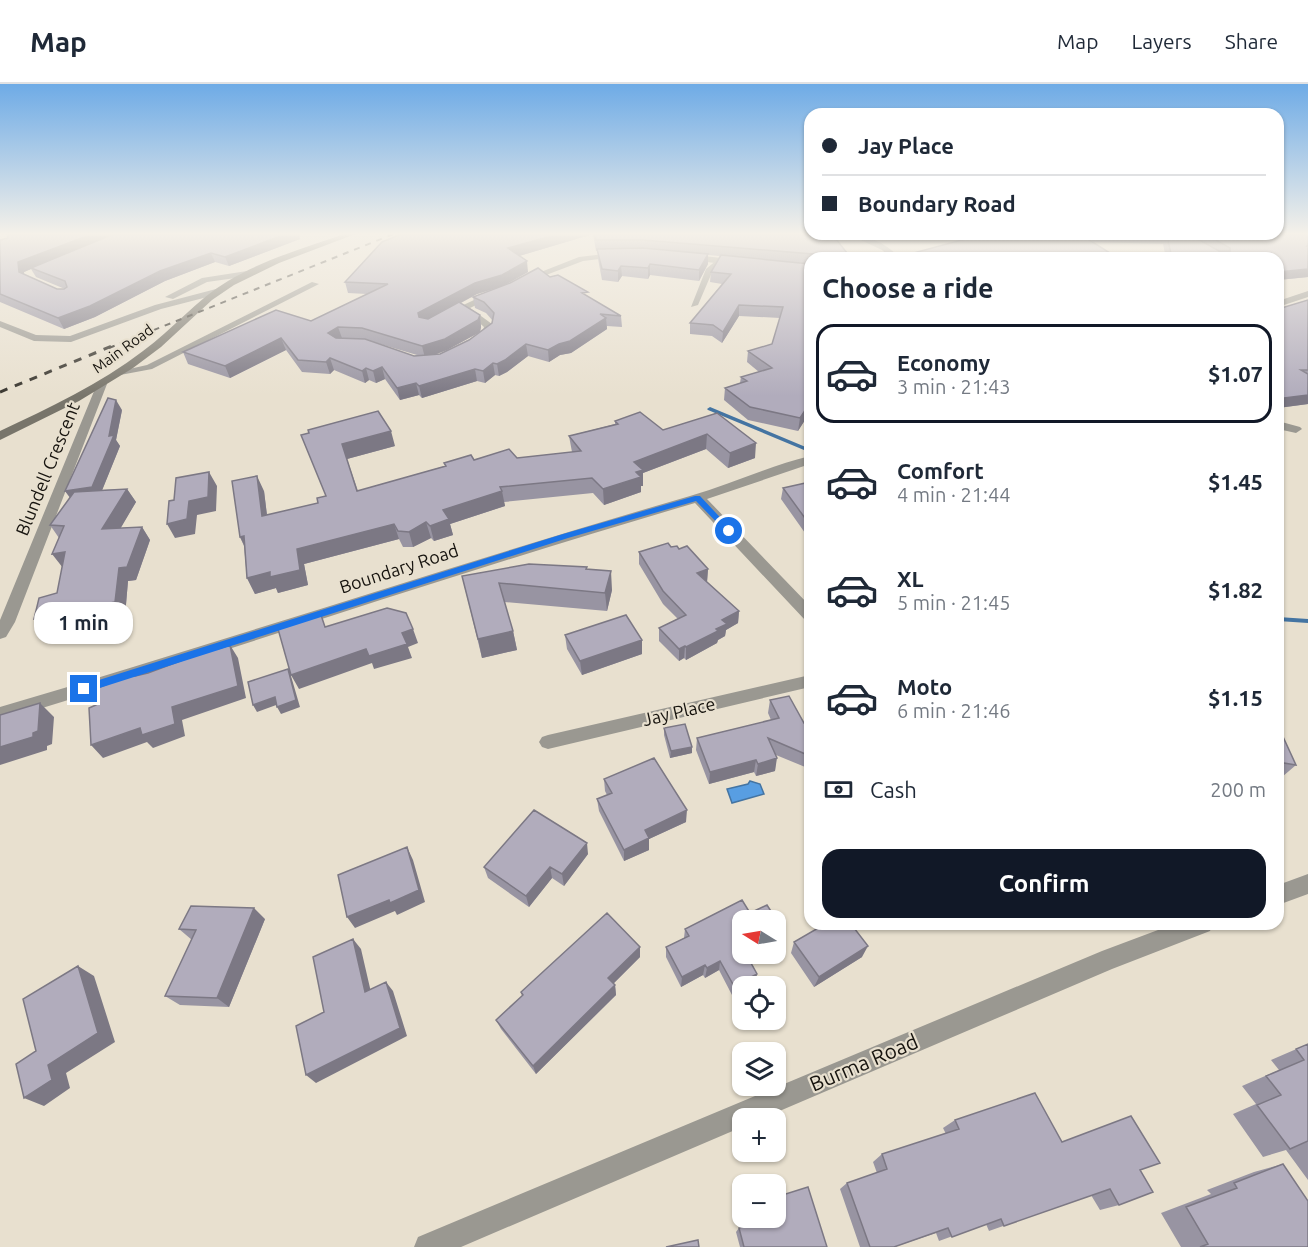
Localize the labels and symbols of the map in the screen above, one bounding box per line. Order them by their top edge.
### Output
street label: Main Road [89,321,156,376]
street label: Blundell Crescent [11,399,83,538]
route start [715,517,742,544]
street label: Boundary Road [337,539,461,597]
callout: 1 min [34,602,134,644]
route end [70,675,97,702]
street label: Jay Place [641,693,717,729]
north arrow [732,910,786,964]
street label: Burma Road [806,1028,921,1096]

